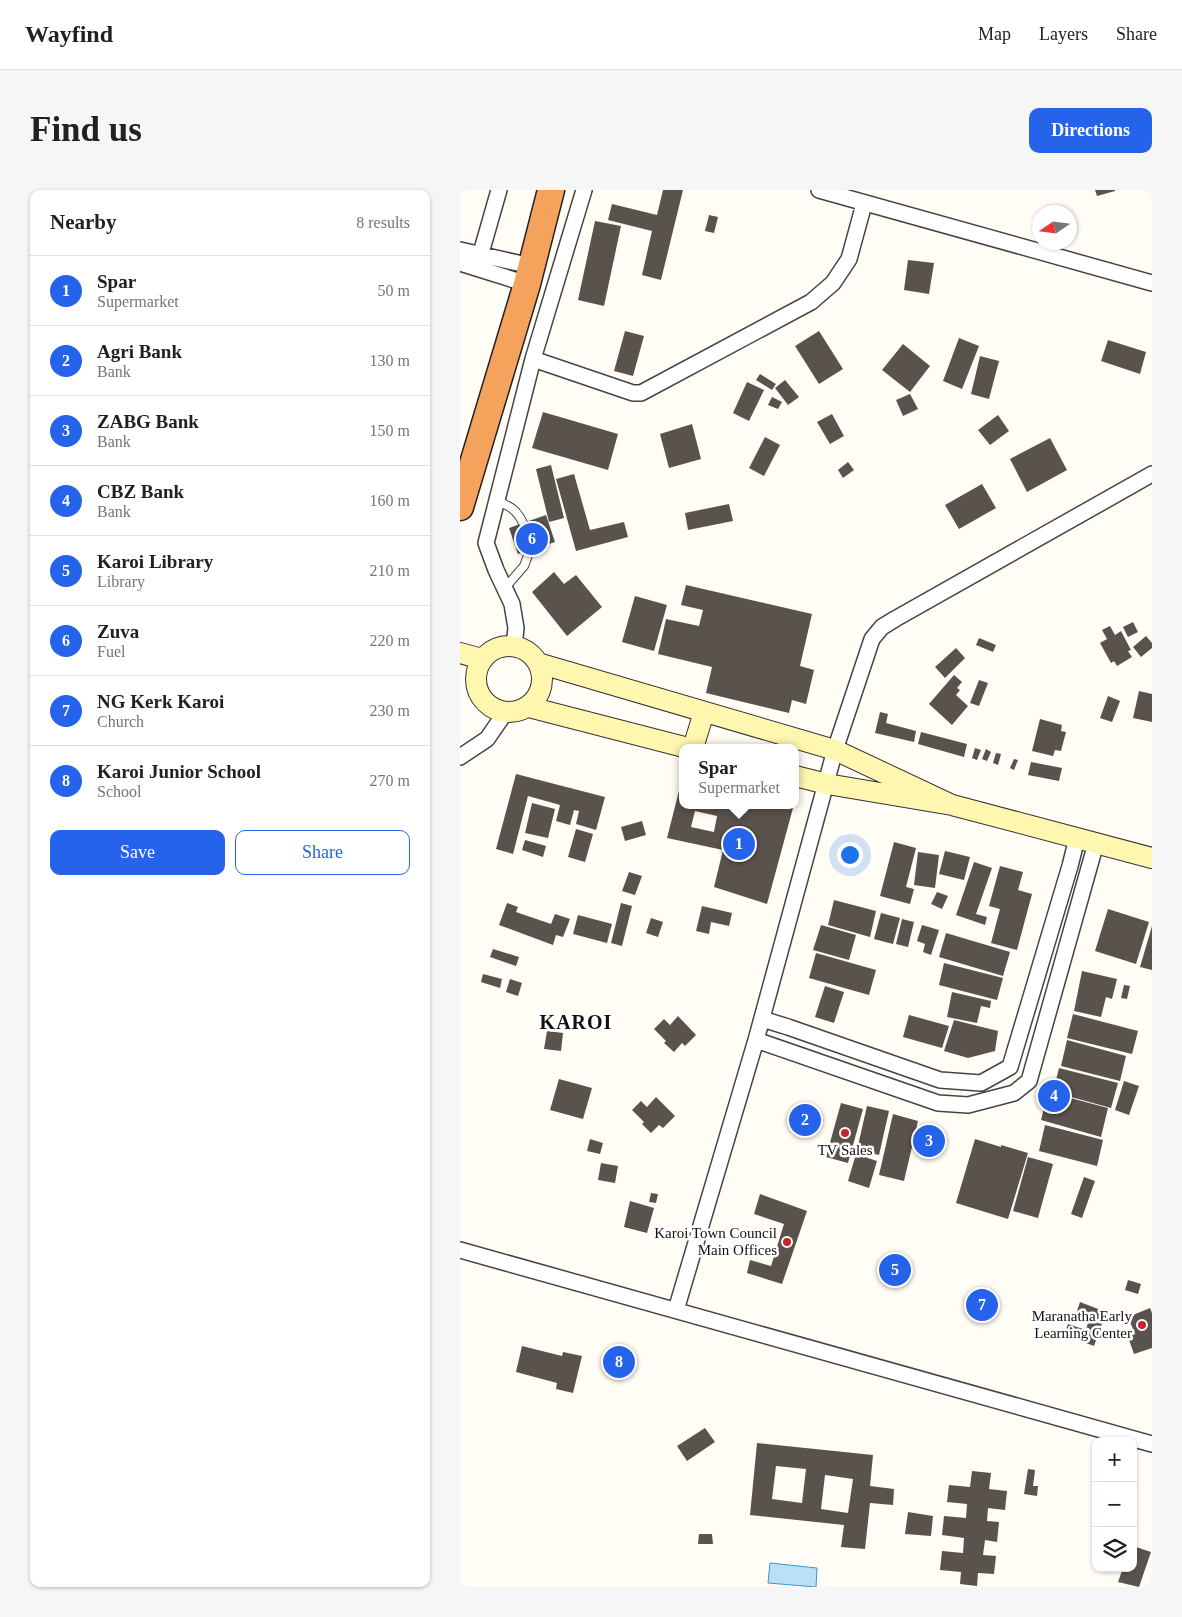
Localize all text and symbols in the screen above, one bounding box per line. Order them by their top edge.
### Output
text: Wayfind [25,21,113,47]
text: Map [978,24,1011,44]
text: Layers [1039,24,1088,44]
text: Share [1116,24,1157,44]
button: Directions [1029,108,1152,153]
text: Find us [30,110,142,149]
north arrow [1032,205,1077,250]
text: Nearby [50,210,117,234]
text: 8 results [356,214,410,231]
text: Spar [97,271,136,292]
text: 1 [62,282,70,299]
text: 50 m [378,282,410,299]
text: Supermarket [97,293,179,310]
text: Agri Bank [97,341,182,362]
text: 2 [62,352,70,369]
text: 130 m [370,352,410,369]
text: Bank [97,363,131,380]
text: ZABG Bank [97,411,199,432]
text: 3 [62,422,70,439]
text: 150 m [370,422,410,439]
text: Bank [97,433,131,450]
text: CBZ Bank [97,481,184,502]
text: 4 [62,492,70,509]
text: 160 m [370,492,410,509]
text: Bank [97,503,131,520]
pin: 6 [516,520,548,558]
text: Karoi Library [97,551,213,572]
text: 5 [62,562,70,579]
text: 210 m [370,562,410,579]
text: Library [97,573,145,590]
text: Zuva [97,621,139,642]
text: 6 [62,632,70,649]
text: 220 m [370,632,410,649]
text: Fuel [97,643,125,660]
text: NG Kerk Karoi [97,691,224,712]
text: 7 [62,702,70,719]
text: 230 m [370,702,410,719]
text: Church [97,713,144,730]
popup [679,744,799,809]
text: Spar [698,757,737,778]
text: Karoi Junior School [97,761,261,782]
text: 8 [62,772,70,789]
text: 270 m [370,772,410,789]
text: Supermarket [698,779,780,796]
text: School [97,783,141,800]
pin: 1 [723,825,755,863]
button: Save [50,830,225,875]
button: Share [235,830,410,875]
your location [837,842,863,868]
district label: KAROI [540,1011,612,1033]
pin: 4 [1038,1077,1070,1115]
pin: 2 [789,1101,821,1139]
pin: 3 [913,1122,945,1160]
marker: TV Sales [839,1127,851,1139]
place label: TV Sales [817,1142,873,1158]
place label: Karoi Town Council Main Offices [654,1225,777,1258]
marker: Karoi Town Council Main Offices [781,1236,793,1248]
pin: 5 [879,1251,911,1289]
pin: 7 [966,1286,998,1324]
place label: Maranatha Early Learning Center [1032,1308,1132,1341]
marker: Maranatha Early Learning Center [1136,1319,1148,1331]
pin: 8 [603,1343,635,1381]
map controls [1092,1437,1137,1572]
button: + [1092,1437,1137,1482]
button: − [1092,1482,1137,1527]
button: layers [1092,1527,1137,1572]

